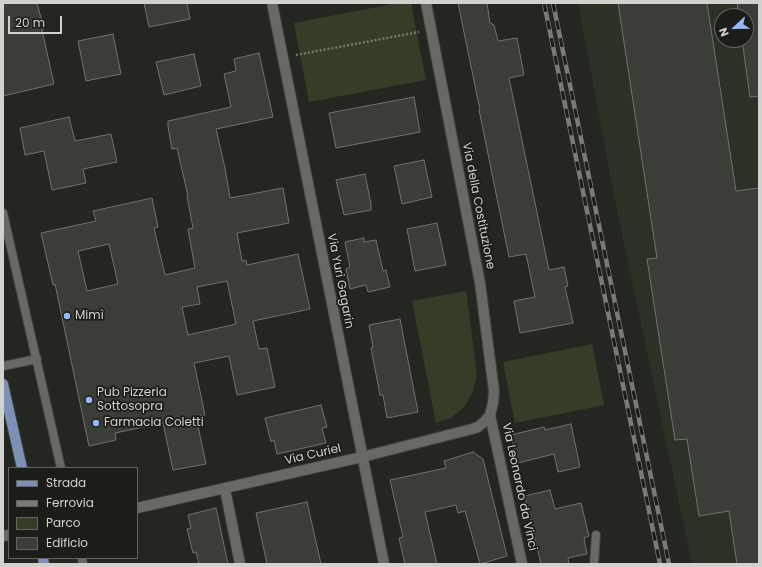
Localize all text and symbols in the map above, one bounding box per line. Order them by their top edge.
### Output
scale bar [10,8,64,34]
north arrow [714,8,754,48]
text: 20 m [15,14,45,31]
text: N [715,25,733,39]
street label: Via della Costituzione [459,141,497,271]
street label: Via Yuri Gagarin [324,232,356,330]
place label: Mimì [75,309,104,323]
marker: Mimì [62,311,72,321]
place label: Pub Pizzeria Sottosopra [97,386,167,414]
marker: Pub Pizzeria Sottosopra [84,395,94,405]
place label: Farmacia Coletti [104,416,204,430]
marker: Farmacia Coletti [91,418,101,428]
street label: Via Leonardo da Vinci [498,422,540,552]
street label: Via Curiel [284,442,342,468]
legend [8,467,138,559]
text: Strada [46,474,86,491]
text: Ferrovia [46,494,94,511]
text: Parco [46,514,81,531]
text: Edificio [46,534,88,551]

